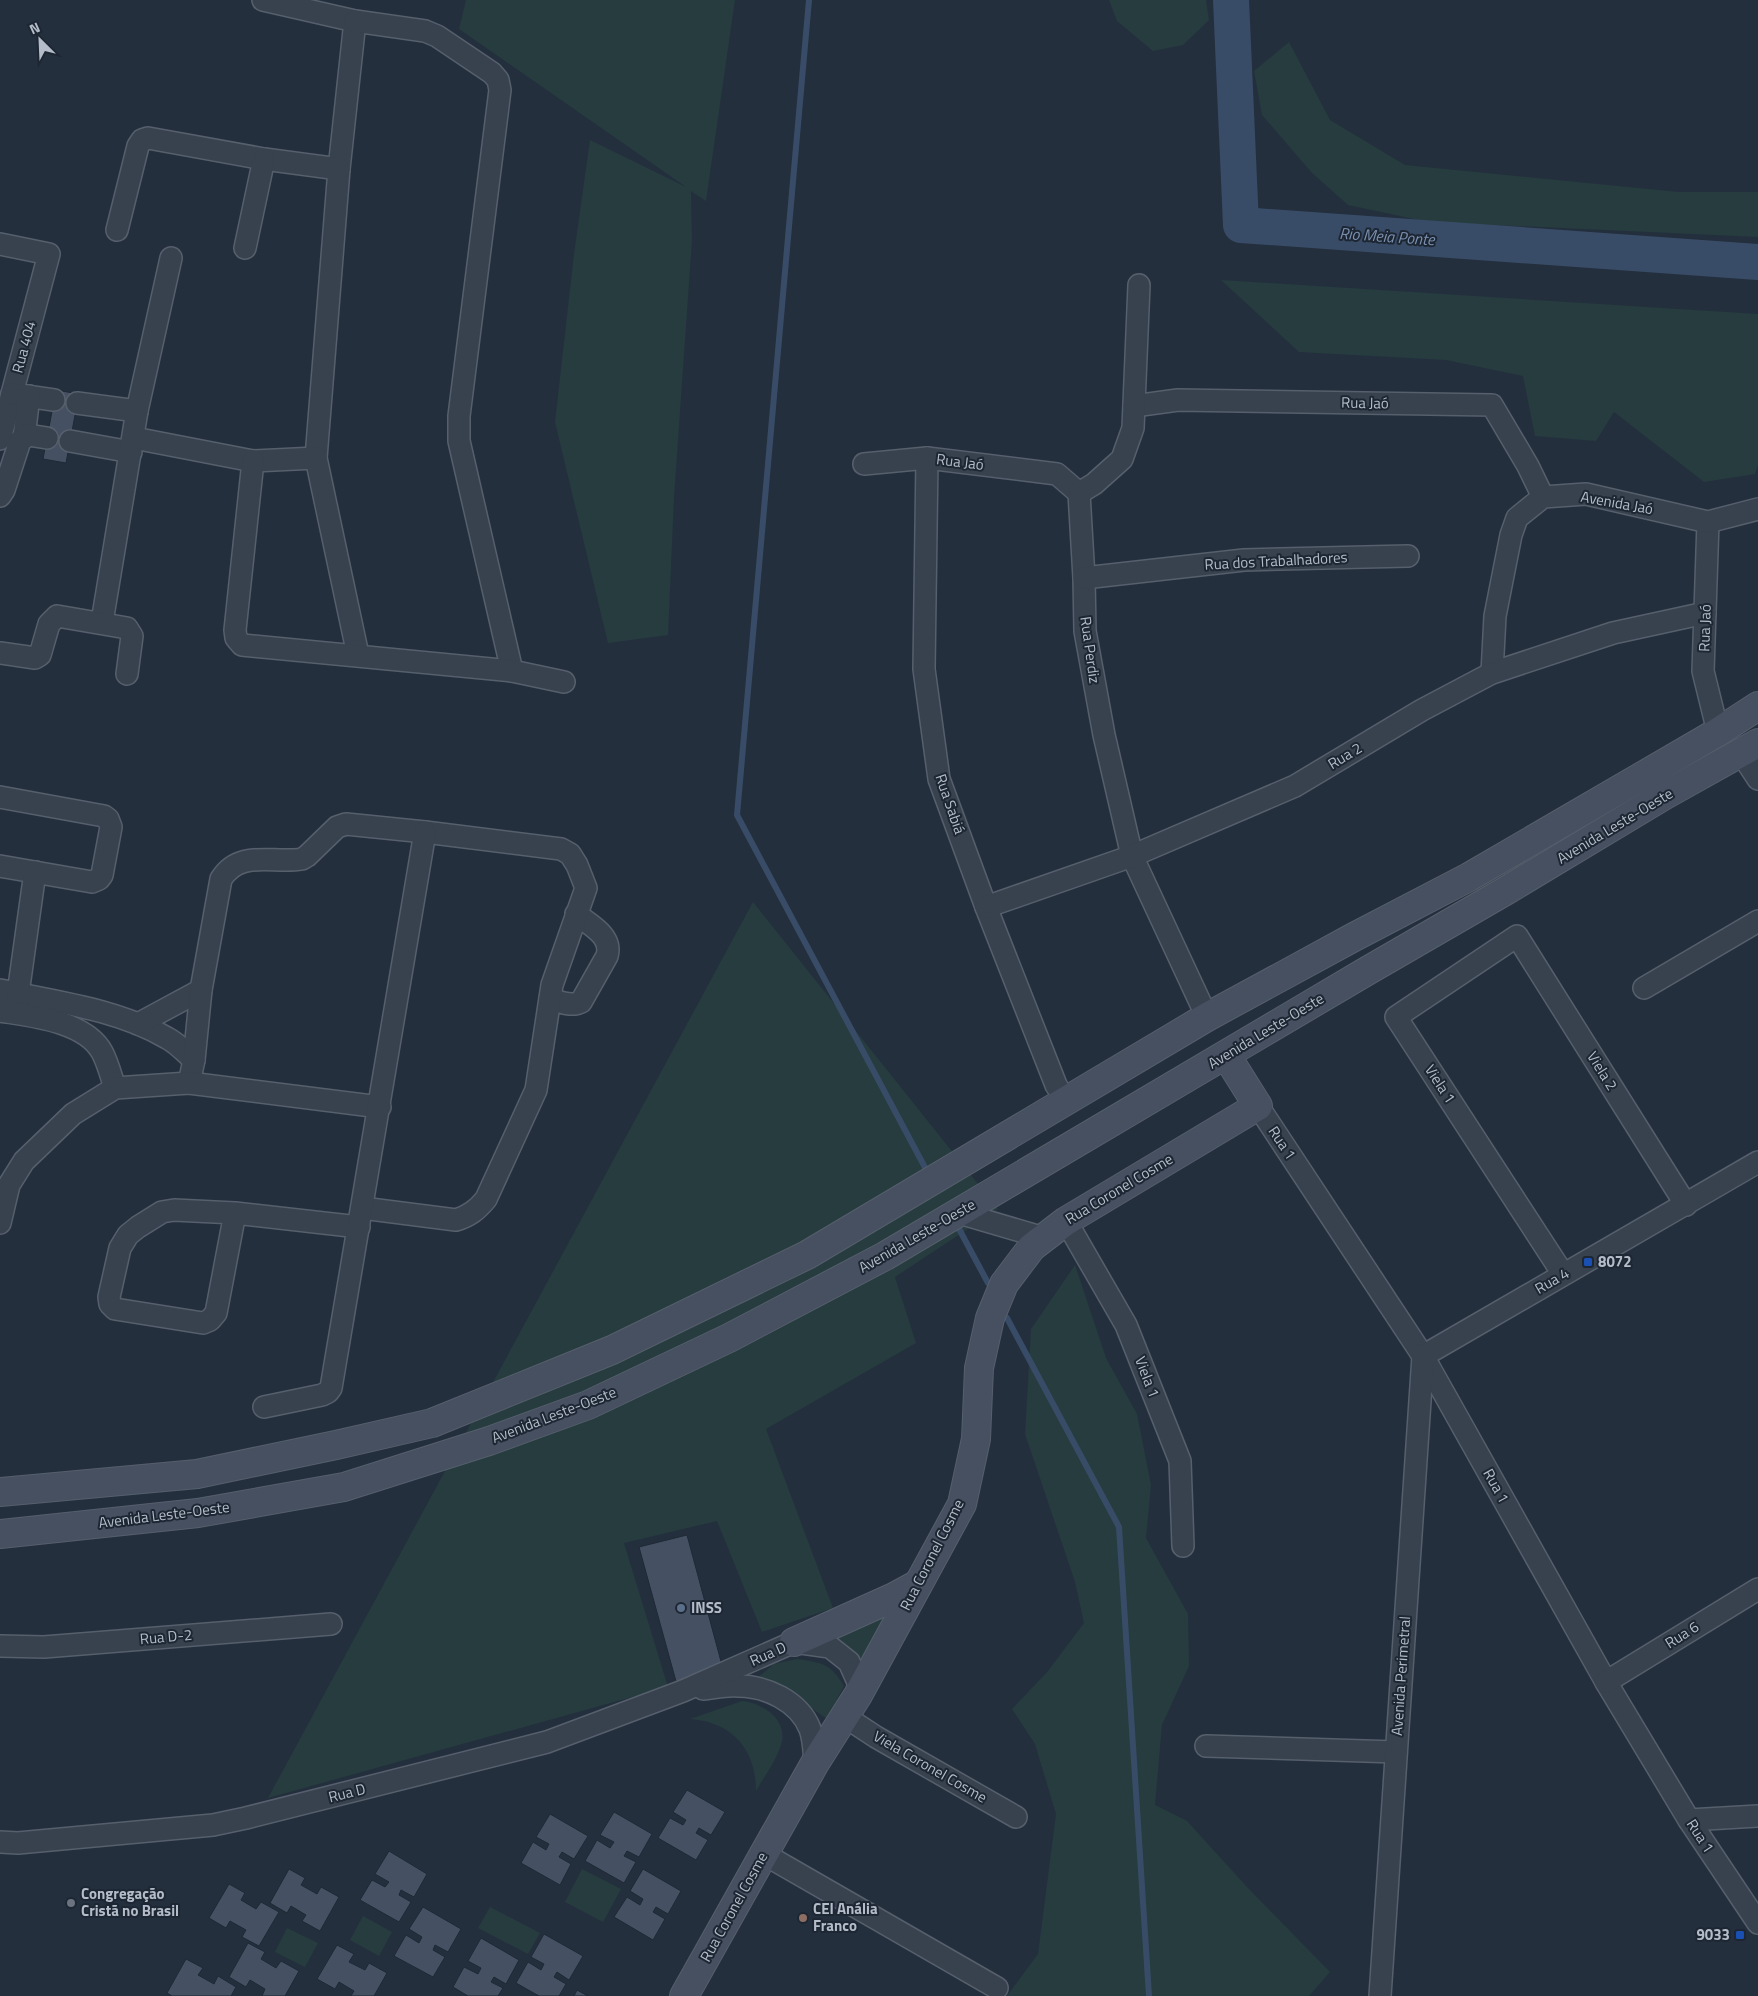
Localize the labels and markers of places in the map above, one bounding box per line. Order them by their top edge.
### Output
place label: 8072 [1598,1250,1632,1273]
marker: 8072 [1582,1256,1594,1268]
place label: INSS [691,1596,722,1619]
marker: INSS [675,1602,687,1614]
place label: Congregação Cristã no Brasil [81,1882,179,1922]
marker: Congregação Cristã no Brasil [65,1897,77,1909]
place label: CEI Anália Franco [813,1897,878,1937]
marker: CEI Anália Franco [797,1912,809,1924]
place label: 9033 [1696,1923,1730,1946]
marker: 9033 [1734,1929,1746,1941]

